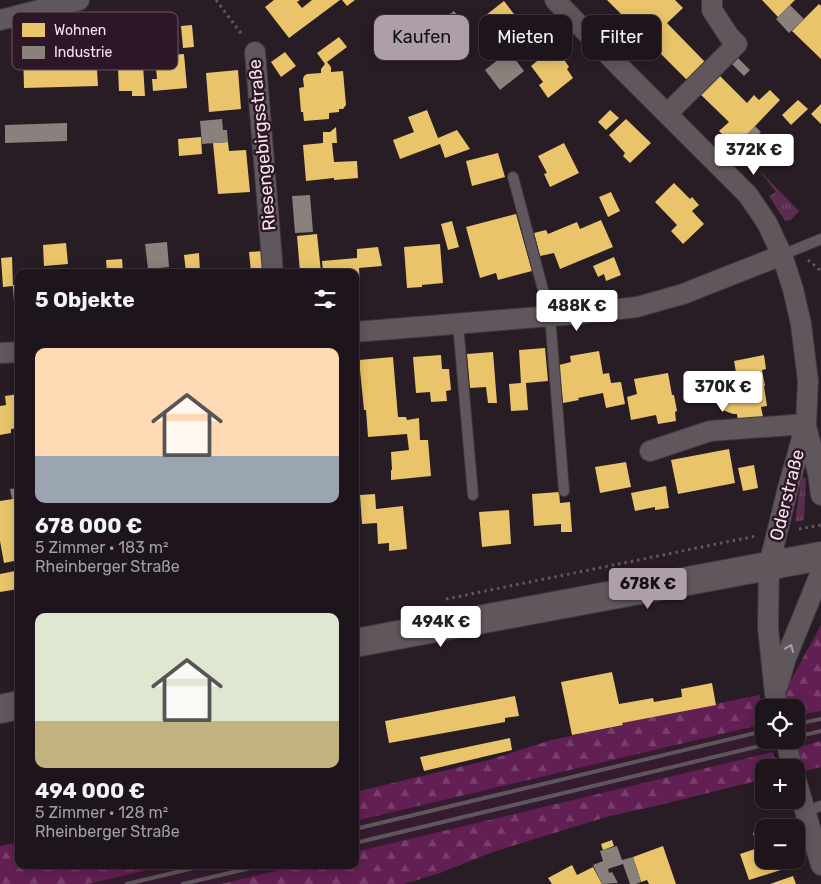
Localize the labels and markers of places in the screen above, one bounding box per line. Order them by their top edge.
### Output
pin: 372K € [713,134,795,176]
pin: 488K € [536,290,618,332]
pin: 370K € [682,370,764,413]
pin: 678K € [607,568,689,610]
pin: 494K € [400,606,482,648]

